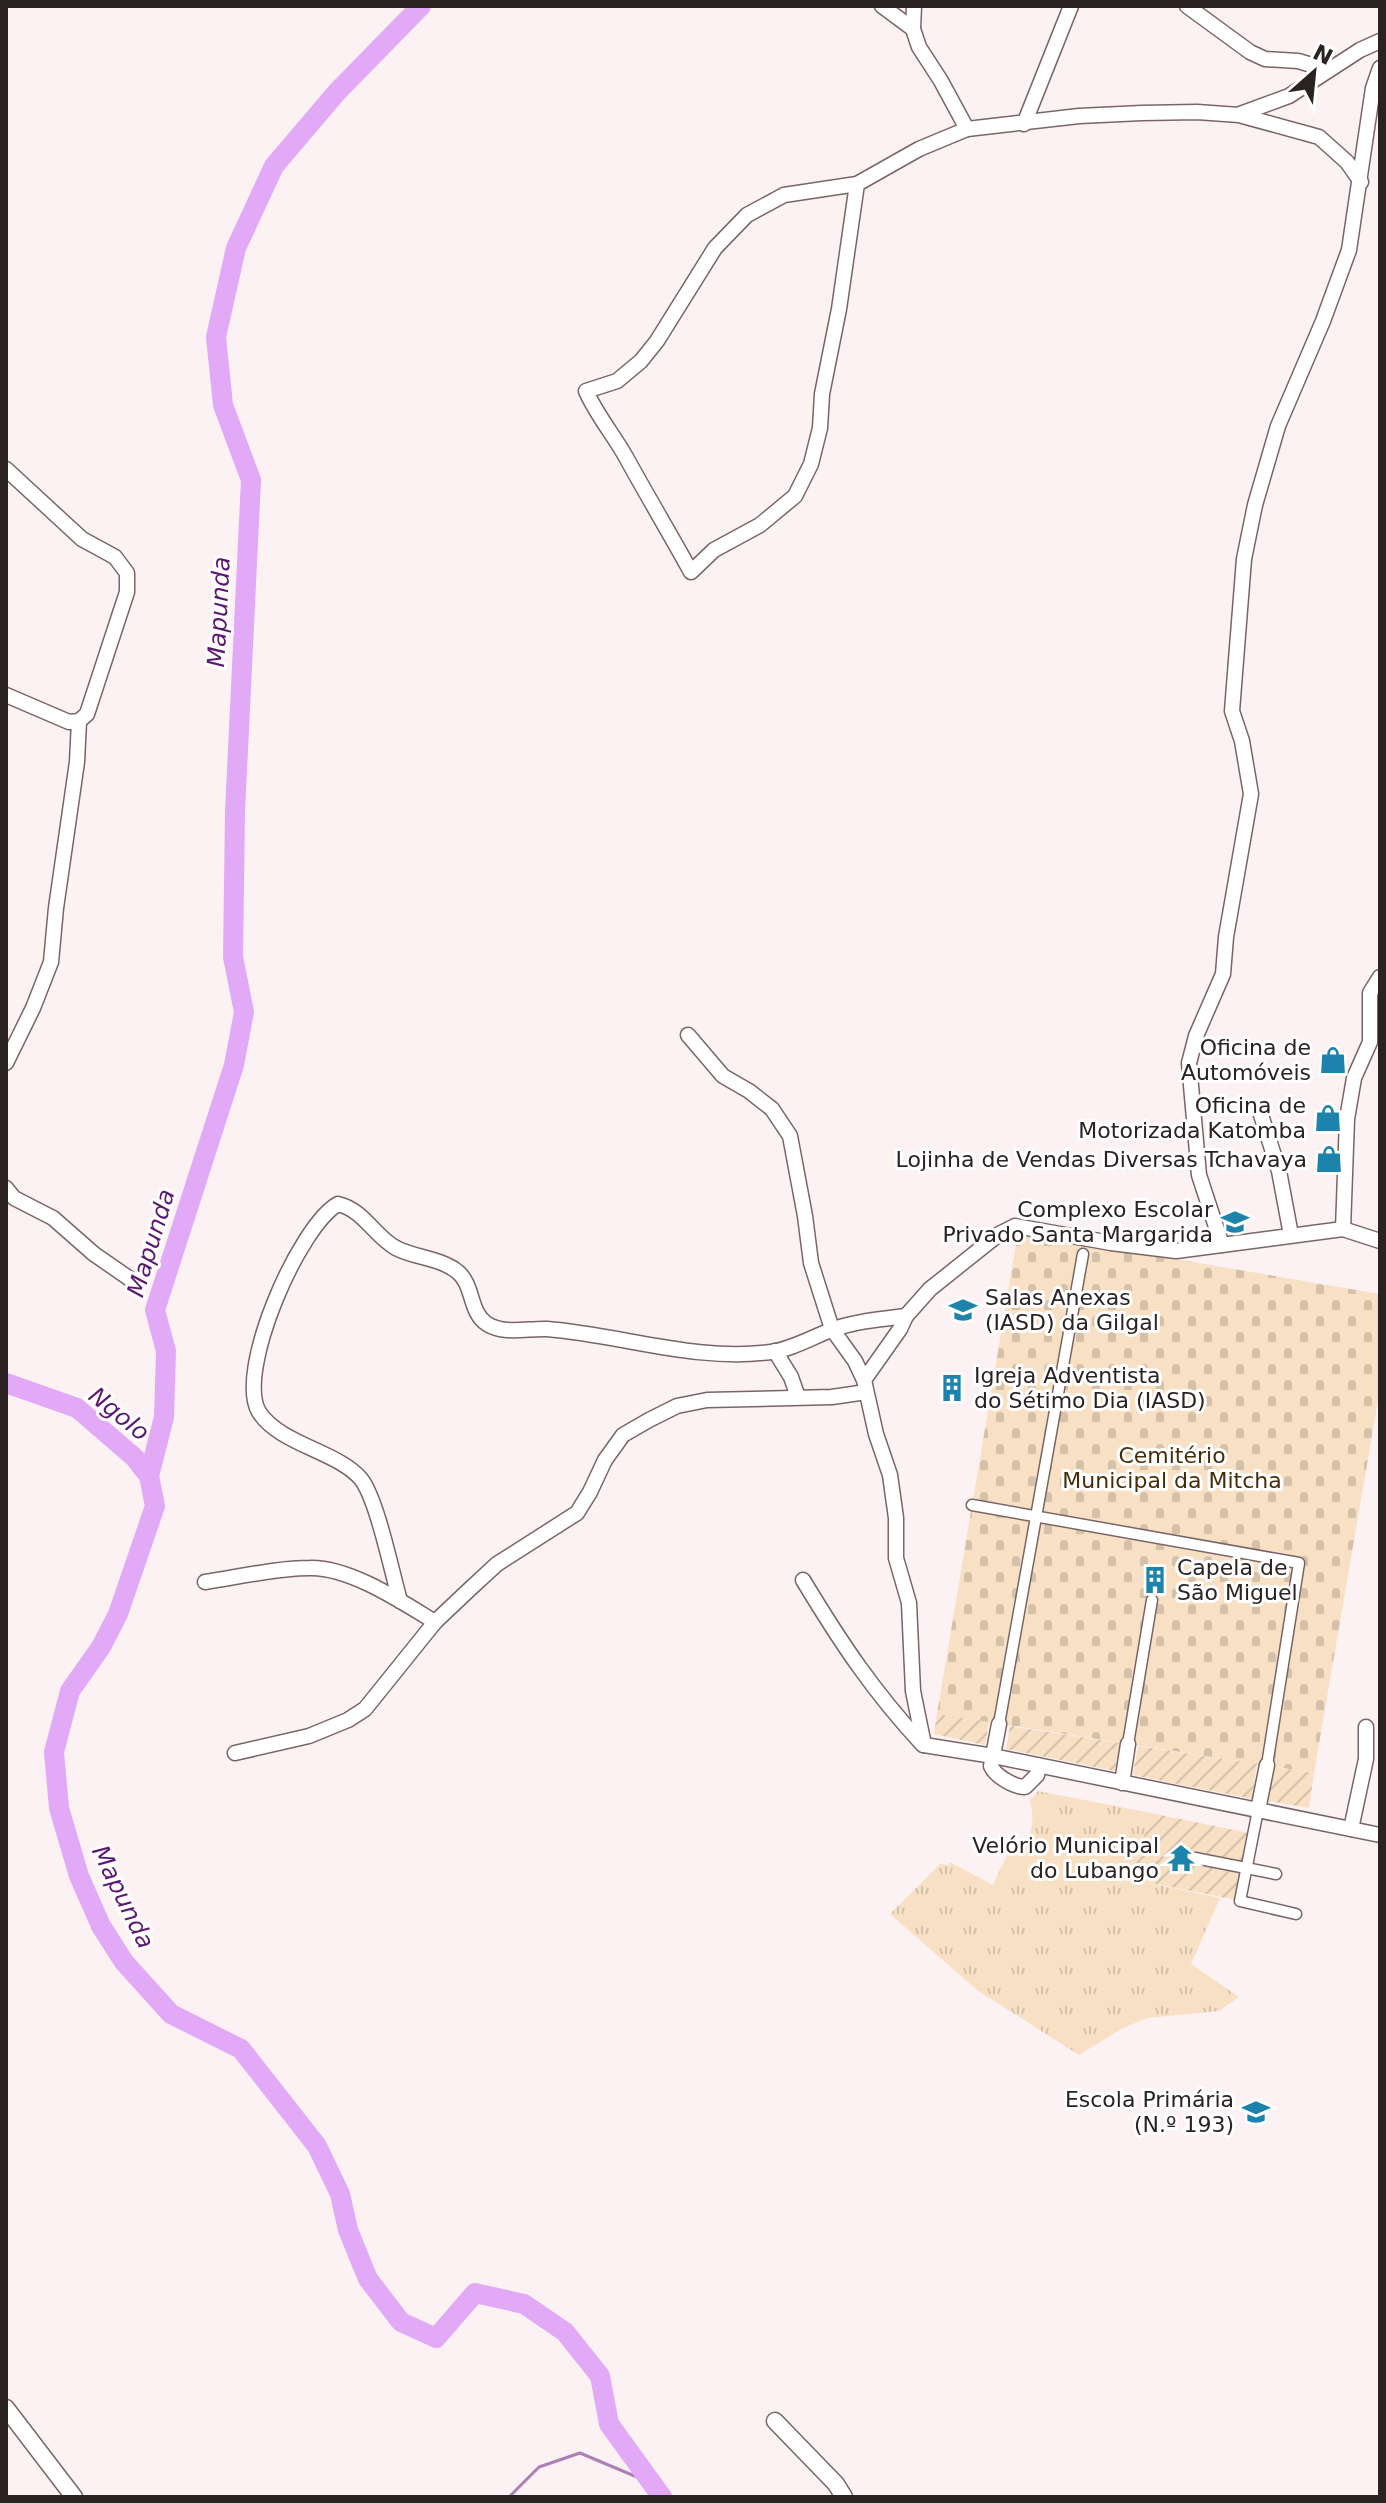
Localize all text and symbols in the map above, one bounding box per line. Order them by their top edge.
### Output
north arrow [1274,32,1354,112]
text: N [1309,39,1337,70]
water label: Mapunda [202,556,236,668]
place label: Oficina de Automóveis [1181,1035,1311,1085]
shop icon: Oficina de Automóveis [1318,1045,1348,1075]
place label: Oficina de Motorizada Katomba [1078,1093,1306,1143]
shop icon: Oficina de Motorizada Katomba [1313,1103,1343,1133]
shop icon: Lojinha de Vendas Diversas Tchavaya [1314,1144,1344,1174]
place label: Lojinha de Vendas Diversas Tchavaya [896,1147,1307,1172]
water label: Mapunda [121,1186,181,1300]
place label: Complexo Escolar Privado Santa Margarida [942,1197,1214,1247]
school or university icon: Complexo Escolar Privado Santa Margarida [1220,1207,1250,1237]
place label: Salas Anexas (IASD) da Gilgal [985,1285,1159,1335]
school or university icon: Salas Anexas (IASD) da Gilgal [948,1295,978,1325]
place label: Igreja Adventista do Sétimo Dia (IASD) [974,1363,1206,1413]
building icon: Igreja Adventista do Sétimo Dia (IASD) [937,1373,967,1403]
water label: Ngolo [83,1381,155,1447]
park label: Cemitério Municipal da Mitcha [1062,1443,1282,1493]
place label: Capela de São Miguel [1177,1555,1298,1605]
building icon: Capela de São Miguel [1140,1565,1170,1595]
place label: Velório Municipal do Lubango [972,1833,1159,1883]
water label: Mapunda [86,1841,160,1953]
temple icon: Velório Municipal do Lubango [1166,1843,1196,1873]
place label: Escola Primária (N.º 193) [1065,2087,1234,2137]
school or university icon: Escola Primária (N.º 193) [1241,2097,1271,2127]

